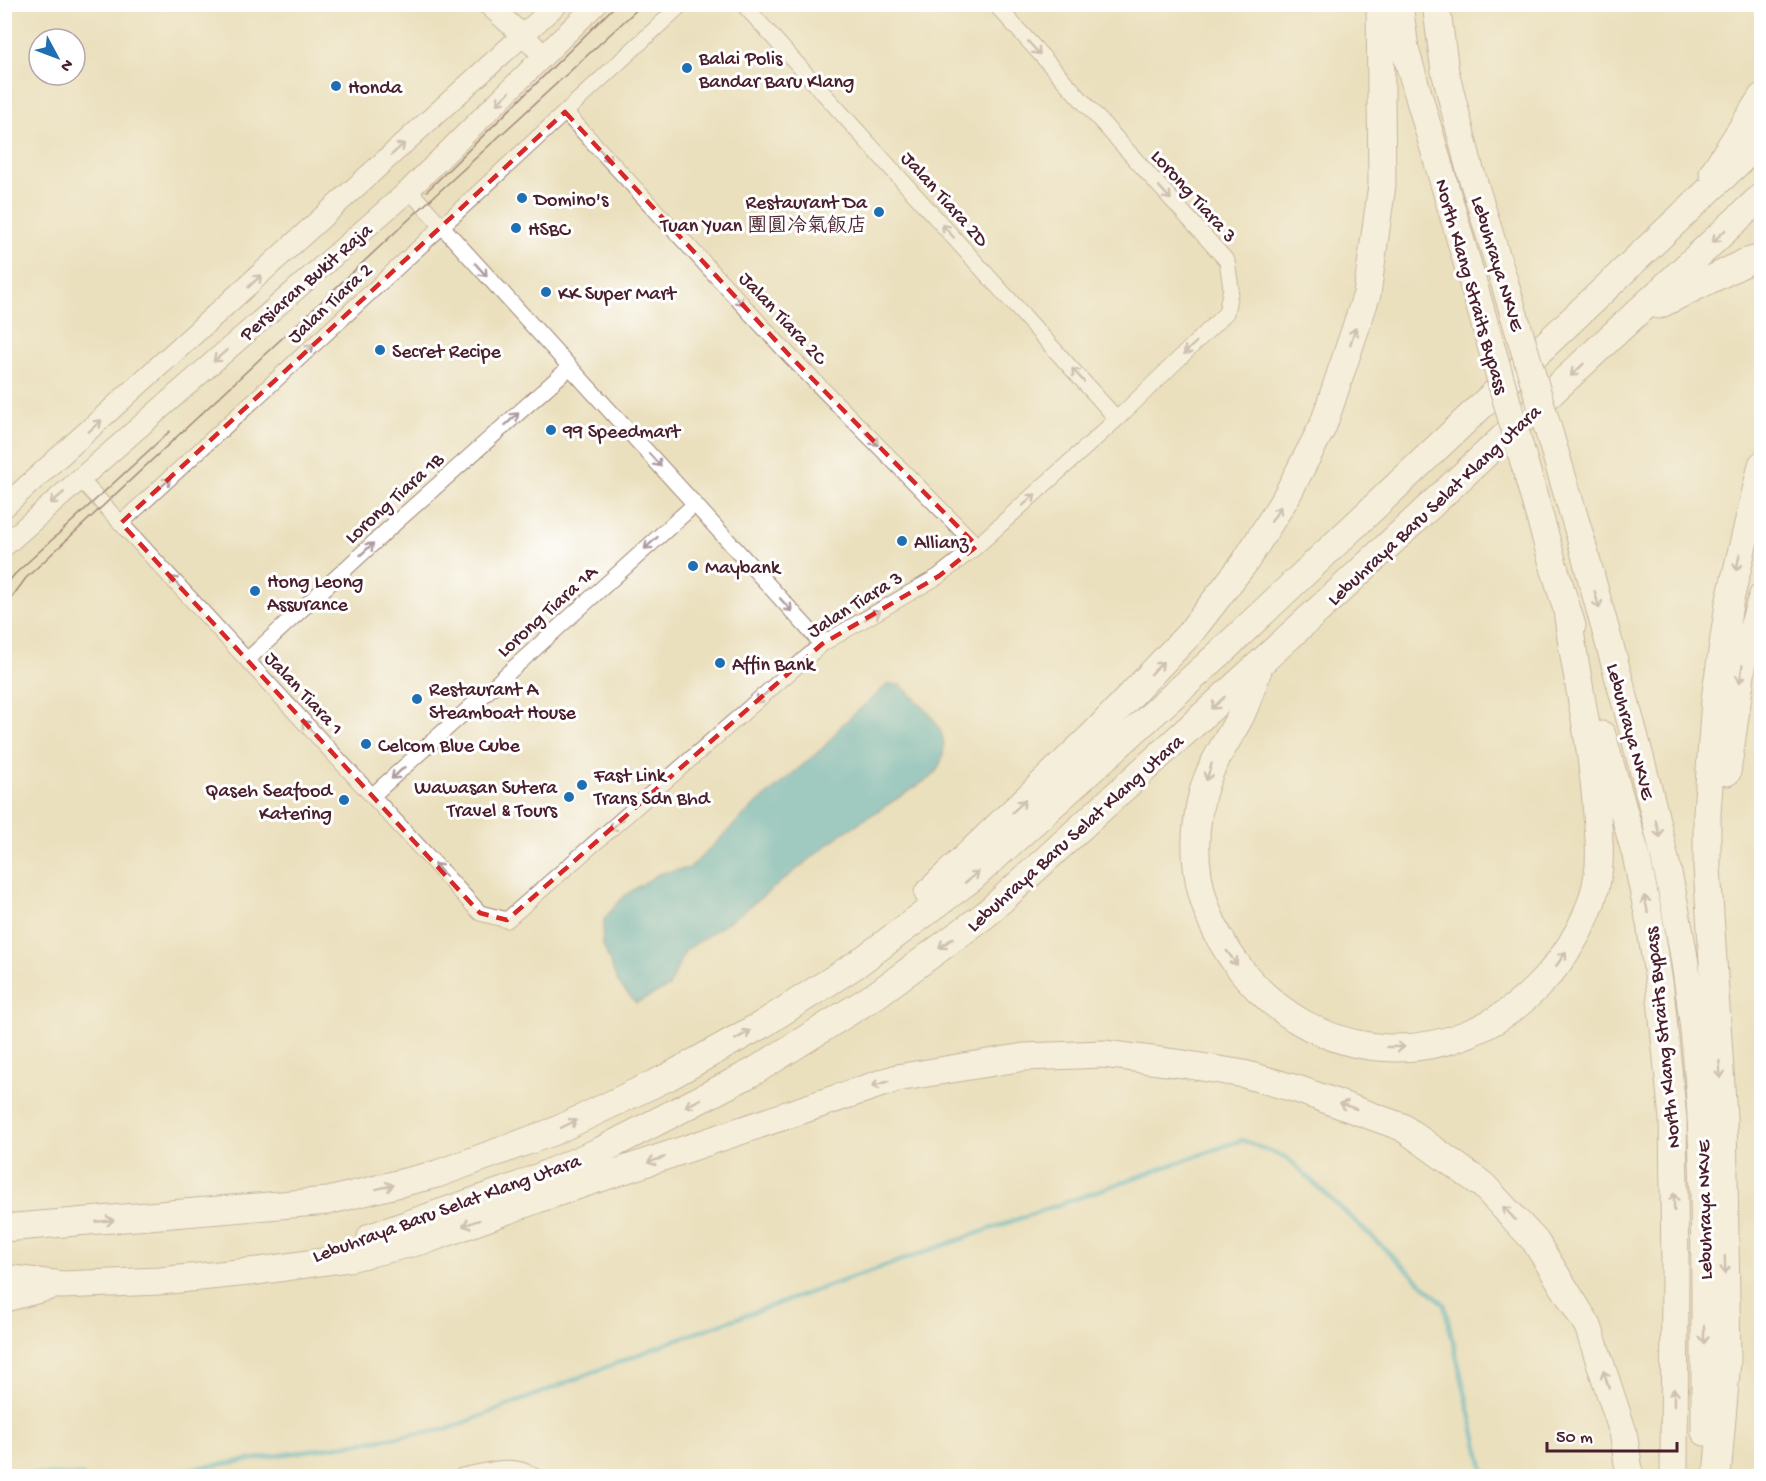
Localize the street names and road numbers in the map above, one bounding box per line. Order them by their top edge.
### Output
street label: Lorong Tiara 3 [1145,146,1240,249]
street label: Jalan Tiara 2D [895,148,993,253]
street label: North Klang Straits Bypass [1428,177,1511,398]
street label: Lebuhraya NKVE [1464,194,1528,336]
street label: Persiaran Bukit Raja [236,219,379,348]
street label: Jalan Tiara 2 [284,259,379,350]
street label: Jalan Tiara 2C [733,268,831,371]
street label: Lebuhraya Baru Selat Klang Utara [1324,401,1548,612]
street label: Lorong Tiara 1B [341,449,450,550]
street label: Lorong Tiara 1A [494,561,604,664]
street label: Jalan Tiara 3 [804,568,908,644]
street label: Jalan Tiara 1 [258,648,347,741]
street label: Lebuhraya NKVE [1599,661,1658,804]
street label: Lebuhraya Baru Selat Klang Utara [963,730,1190,938]
street label: North Klang Straits Bypass [1641,925,1688,1149]
street label: Lebuhraya NKVE [1694,1138,1719,1280]
street label: Lebuhraya Baru Selat Klang Utara [310,1151,585,1270]

